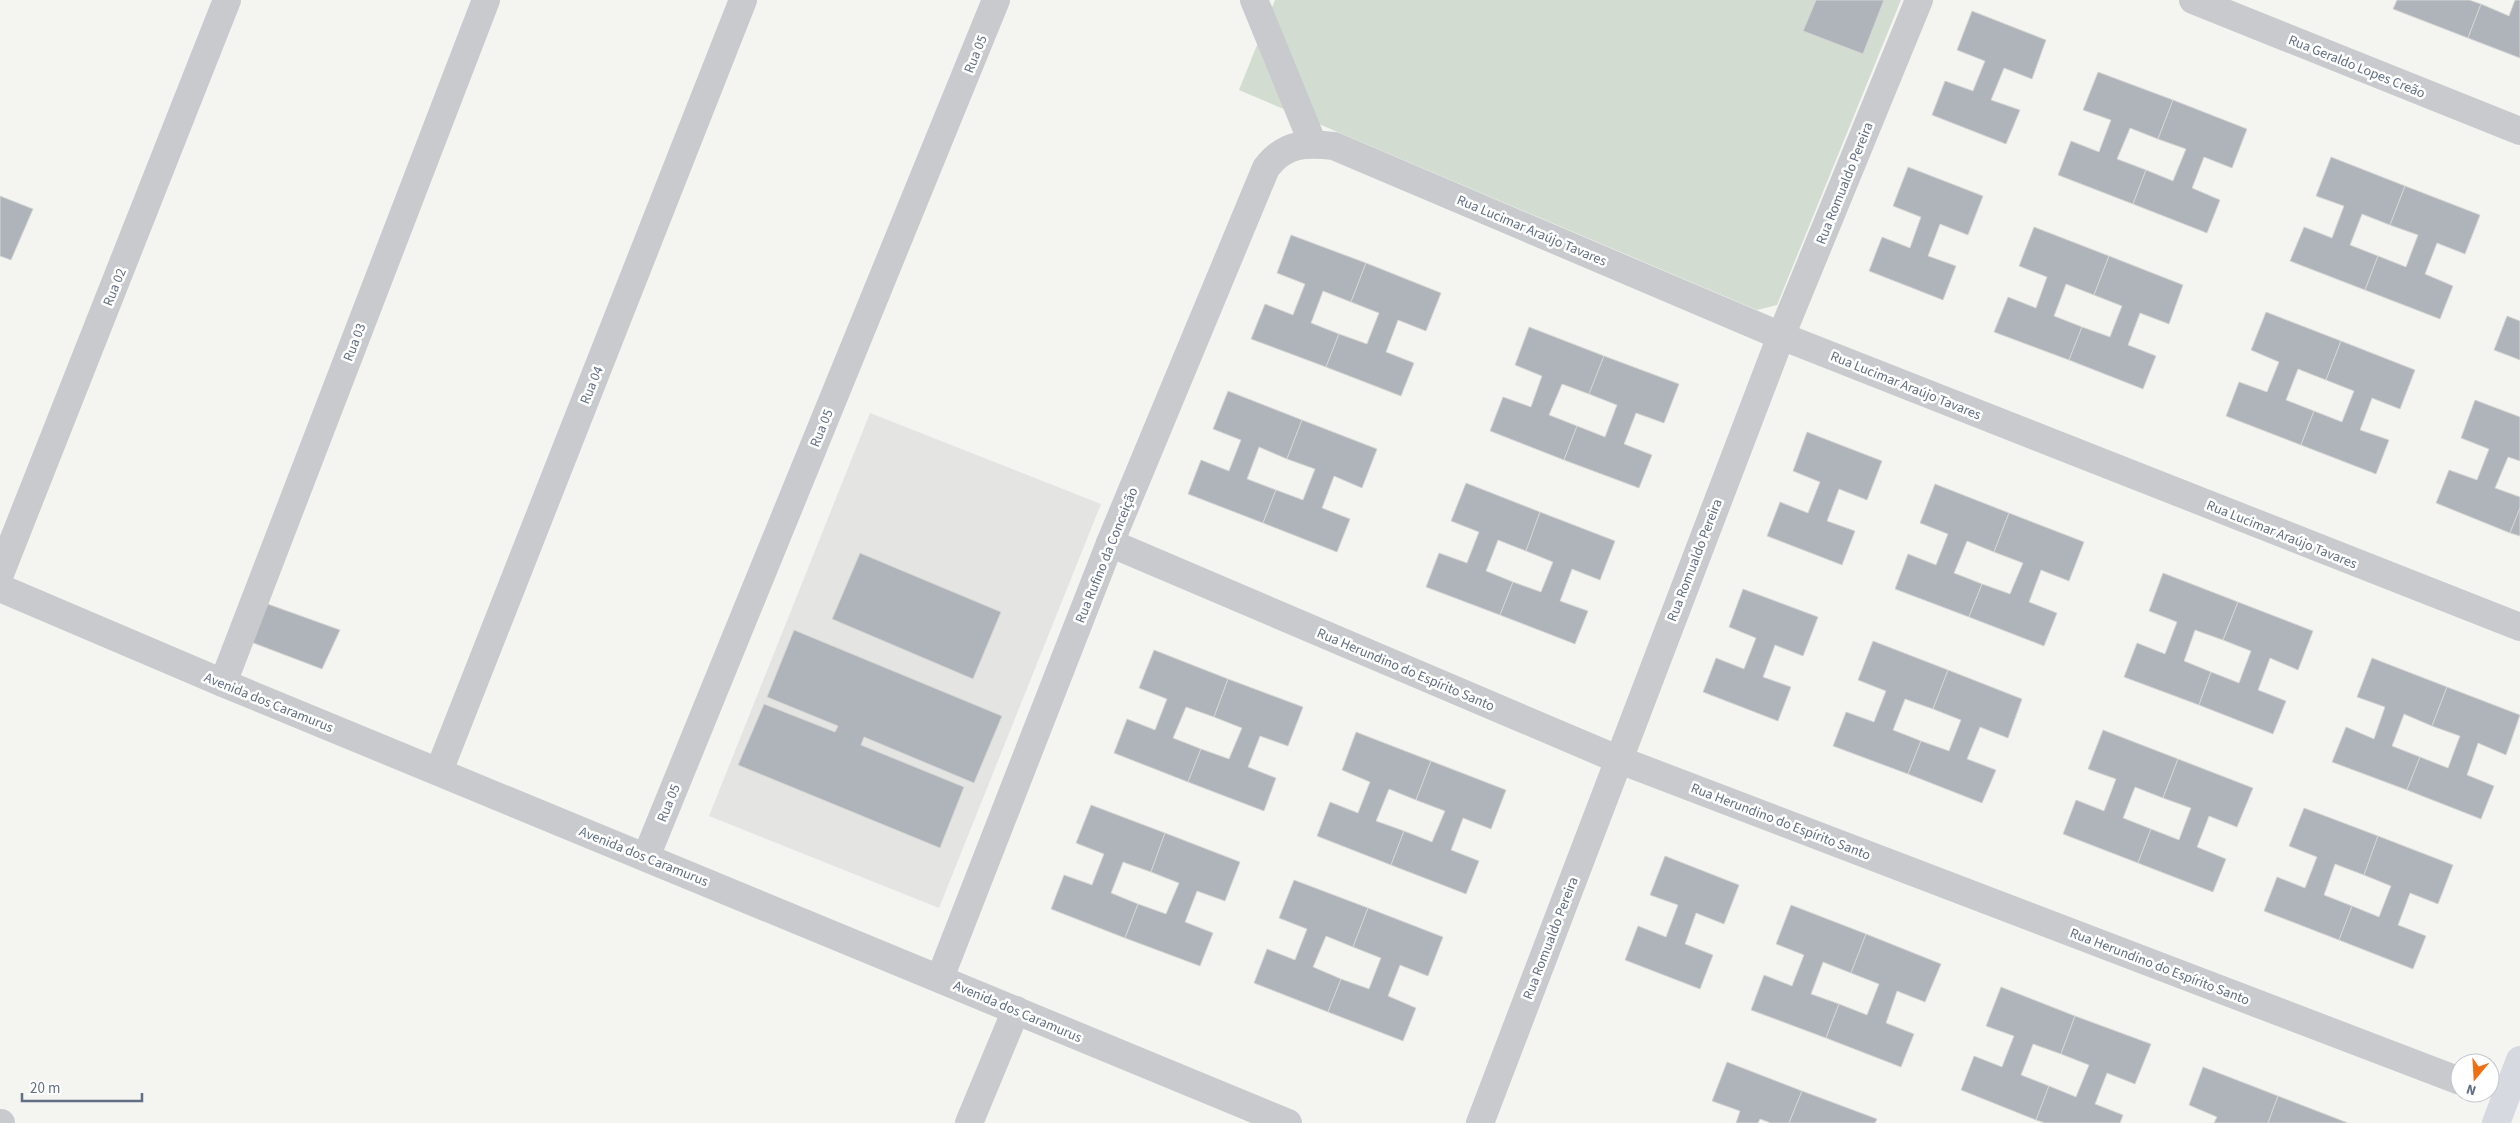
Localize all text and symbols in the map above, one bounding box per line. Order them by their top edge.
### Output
street label: Rua Geraldo Lopes Creão [2285,30,2428,104]
street label: Rua 05 [959,32,993,76]
street label: Rua Romualdo Pereira [1811,119,1879,247]
street label: Rua Lucimar Araújo Tavares [1454,190,1610,272]
street label: Rua 02 [98,265,132,309]
street label: Rua 03 [339,320,371,364]
street label: Rua Lucimar Araújo Tavares [1827,347,1984,425]
street label: Rua 04 [575,363,609,407]
street label: Rua 05 [805,406,839,450]
street label: Rua Rufino da Conceição [1071,484,1143,626]
street label: Rua Romualdo Pereira [1662,496,1728,625]
street label: Rua Lucimar Araújo Tavares [2203,496,2360,574]
street label: Rua Herundino do Espírito Santo [1314,623,1497,716]
street label: Avenida dos Caramurus [201,668,336,738]
street label: Rua Herundino do Espírito Santo [1688,778,1873,866]
street label: Rua 05 [652,781,686,825]
street label: Avenida dos Caramurus [576,822,711,892]
street label: Rua Romualdo Pereira [1518,874,1584,1003]
street label: Rua Herundino do Espírito Santo [2067,923,2252,1011]
street label: Avenida dos Caramurus [950,976,1085,1048]
north arrow [2450,1053,2500,1103]
scale bar [22,1070,142,1102]
text: 20 m [30,1078,60,1099]
text: N [2464,1078,2479,1100]

